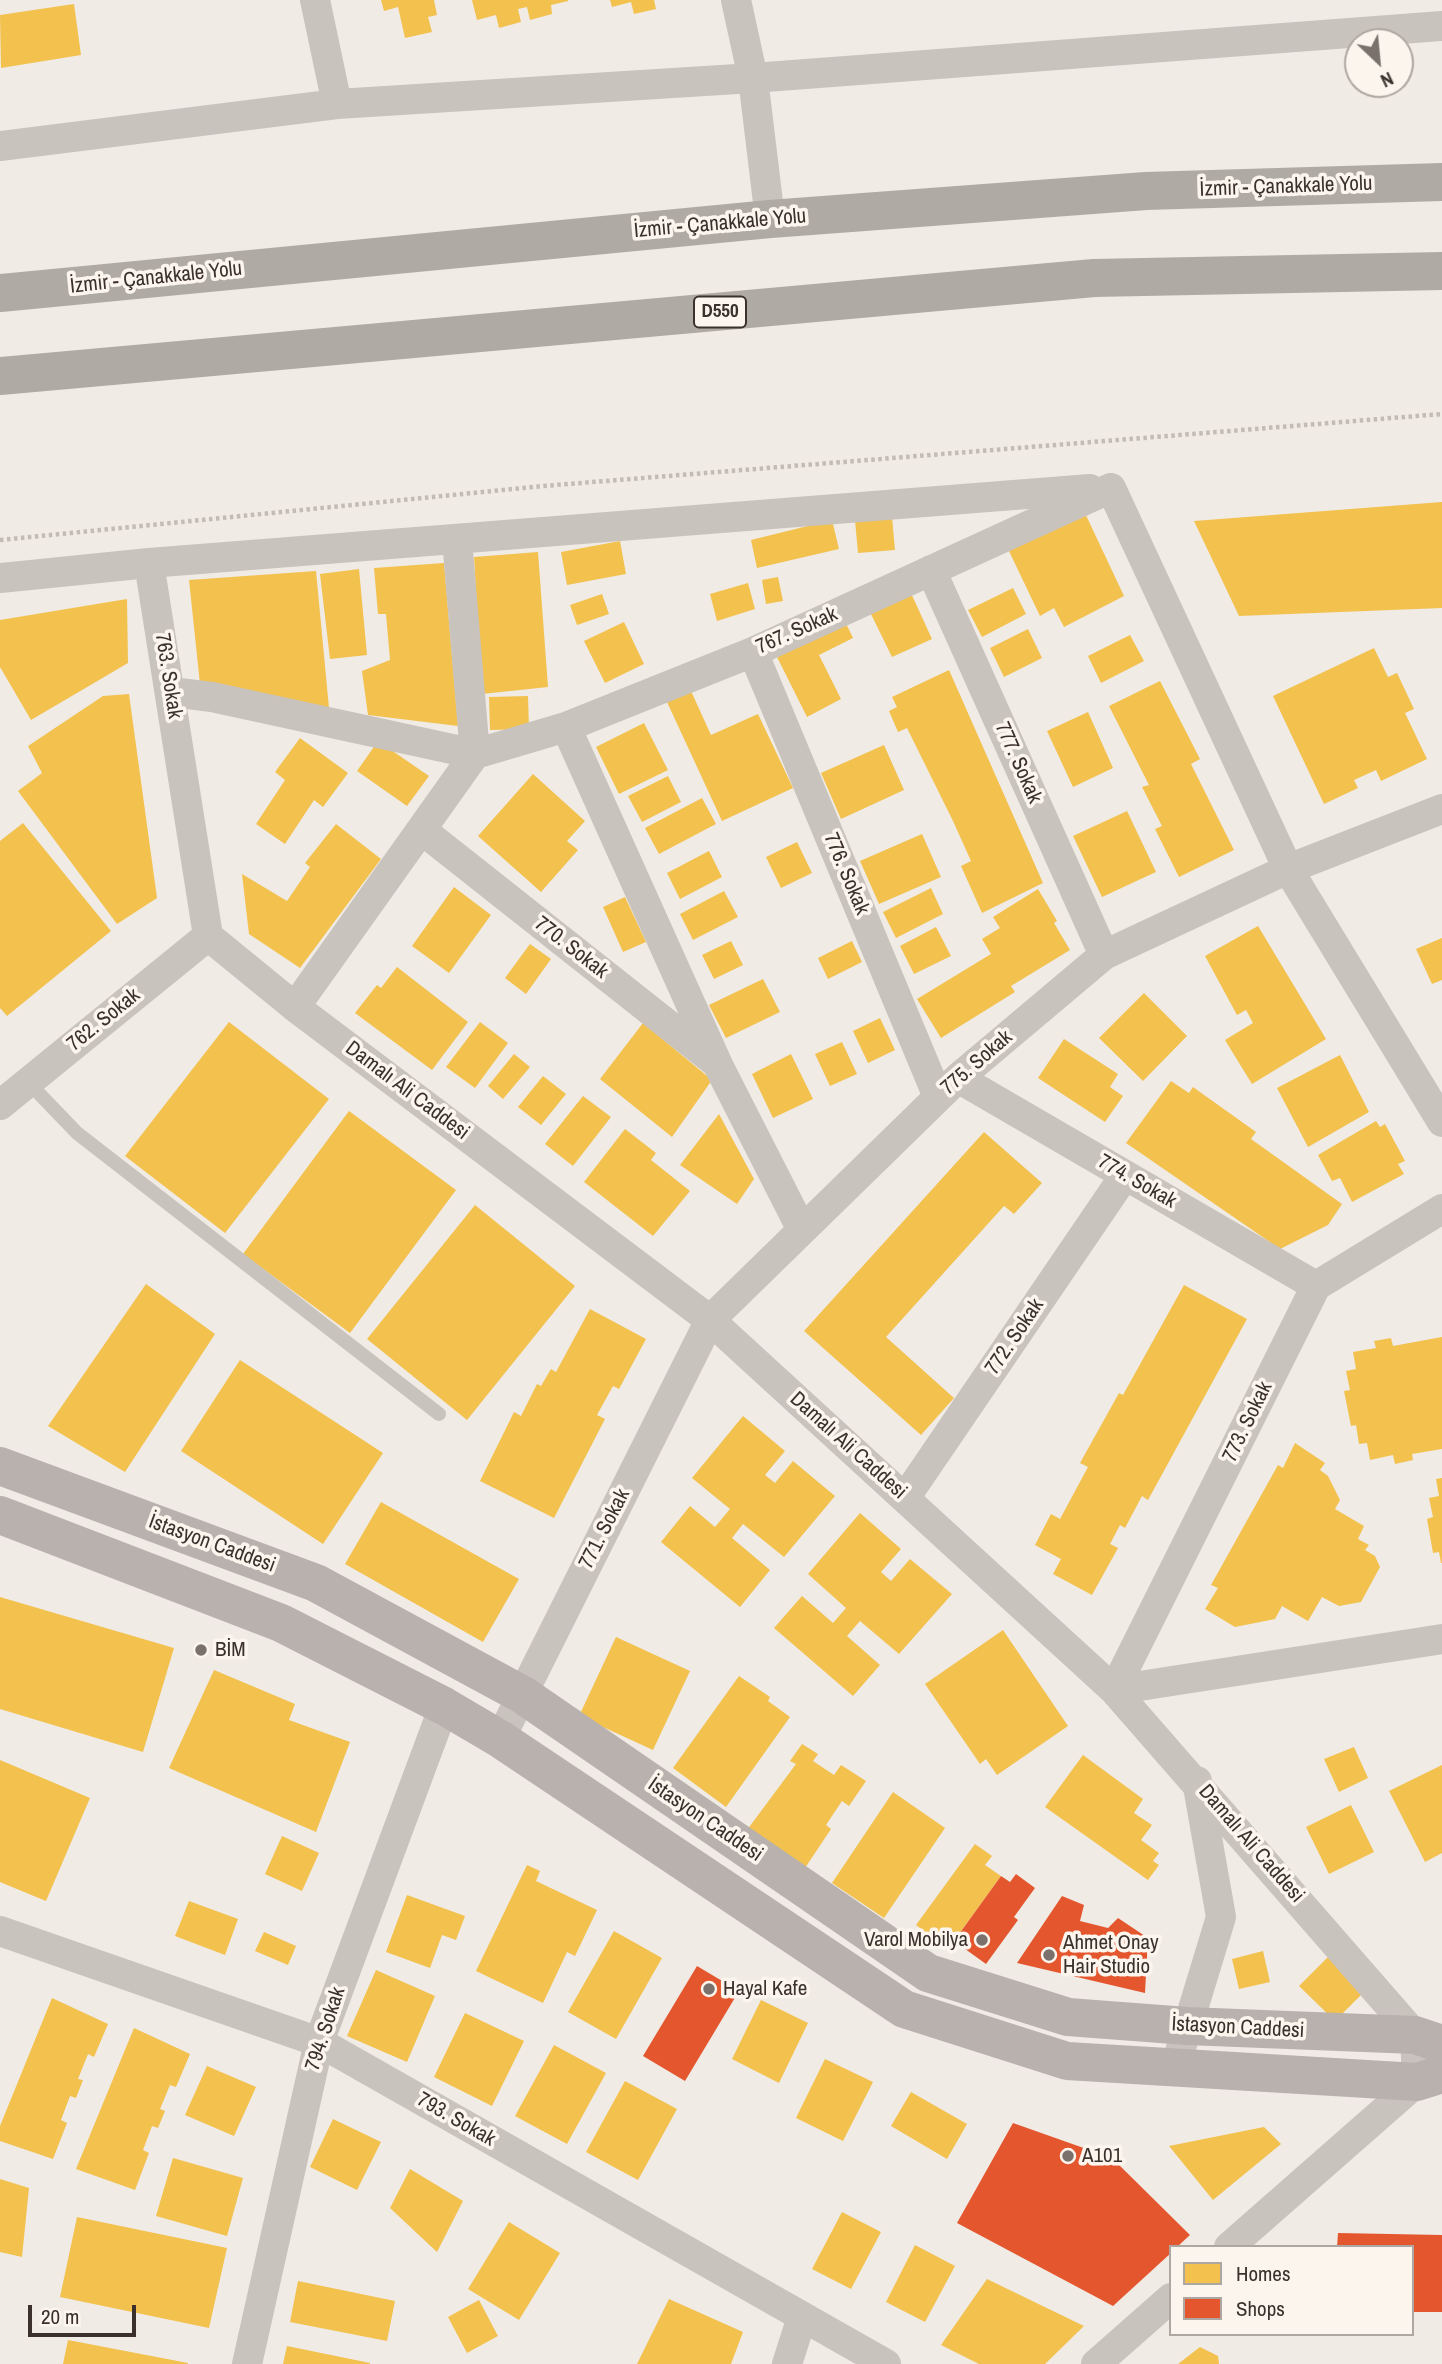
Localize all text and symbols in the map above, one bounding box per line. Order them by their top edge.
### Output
north arrow [1344,28,1414,98]
text: N [1377,66,1398,94]
street label: İzmir - Çanakkale Yolu [1199,171,1373,203]
street label: İzmir - Çanakkale Yolu [633,204,807,244]
street label: İzmir - Çanakkale Yolu [69,256,243,300]
road number: D550 [694,296,746,328]
street label: 767. Sokak [753,602,841,660]
street label: 763. Sokak [149,631,187,721]
street label: 777. Sokak [989,719,1047,807]
street label: 776. Sokak [818,829,874,919]
street label: 770. Sokak [529,912,613,984]
street label: 762. Sokak [63,983,145,1057]
street label: 775. Sokak [936,1025,1018,1101]
street label: Damalı Ali Caddesi [340,1036,474,1146]
street label: 774. Sokak [1093,1150,1181,1214]
street label: 772. Sokak [980,1294,1050,1380]
street label: 773. Sokak [1218,1378,1278,1466]
street label: Damalı Ali Caddesi [784,1387,912,1505]
street label: 771. Sokak [574,1485,636,1573]
street label: İstasyon Caddesi [145,1509,279,1579]
place label: BİM [215,1637,246,1663]
marker: BİM [193,1642,209,1658]
street label: İstasyon Caddesi [643,1772,767,1868]
street label: Damalı Ali Caddesi [1193,1780,1309,1908]
place label: Varol Mobilya [864,1927,968,1953]
place label: Ahmet Onay Hair Studio [1063,1930,1159,1980]
marker: Varol Mobilya [974,1932,990,1948]
marker: Ahmet Onay Hair Studio [1041,1947,1057,1963]
place label: Hayal Kafe [723,1976,807,2002]
marker: Hayal Kafe [701,1981,717,1997]
street label: 794. Sokak [301,1984,351,2074]
street label: İstasyon Caddesi [1171,2012,1305,2044]
street label: 793. Sokak [412,2088,500,2152]
place label: A101 [1082,2143,1122,2169]
marker: A101 [1060,2148,1076,2164]
legend [1169,2245,1414,2336]
text: Homes [1236,2259,1291,2288]
scale bar [32,2290,140,2334]
text: Shops [1236,2294,1285,2323]
text: 20 m [41,2302,79,2331]

